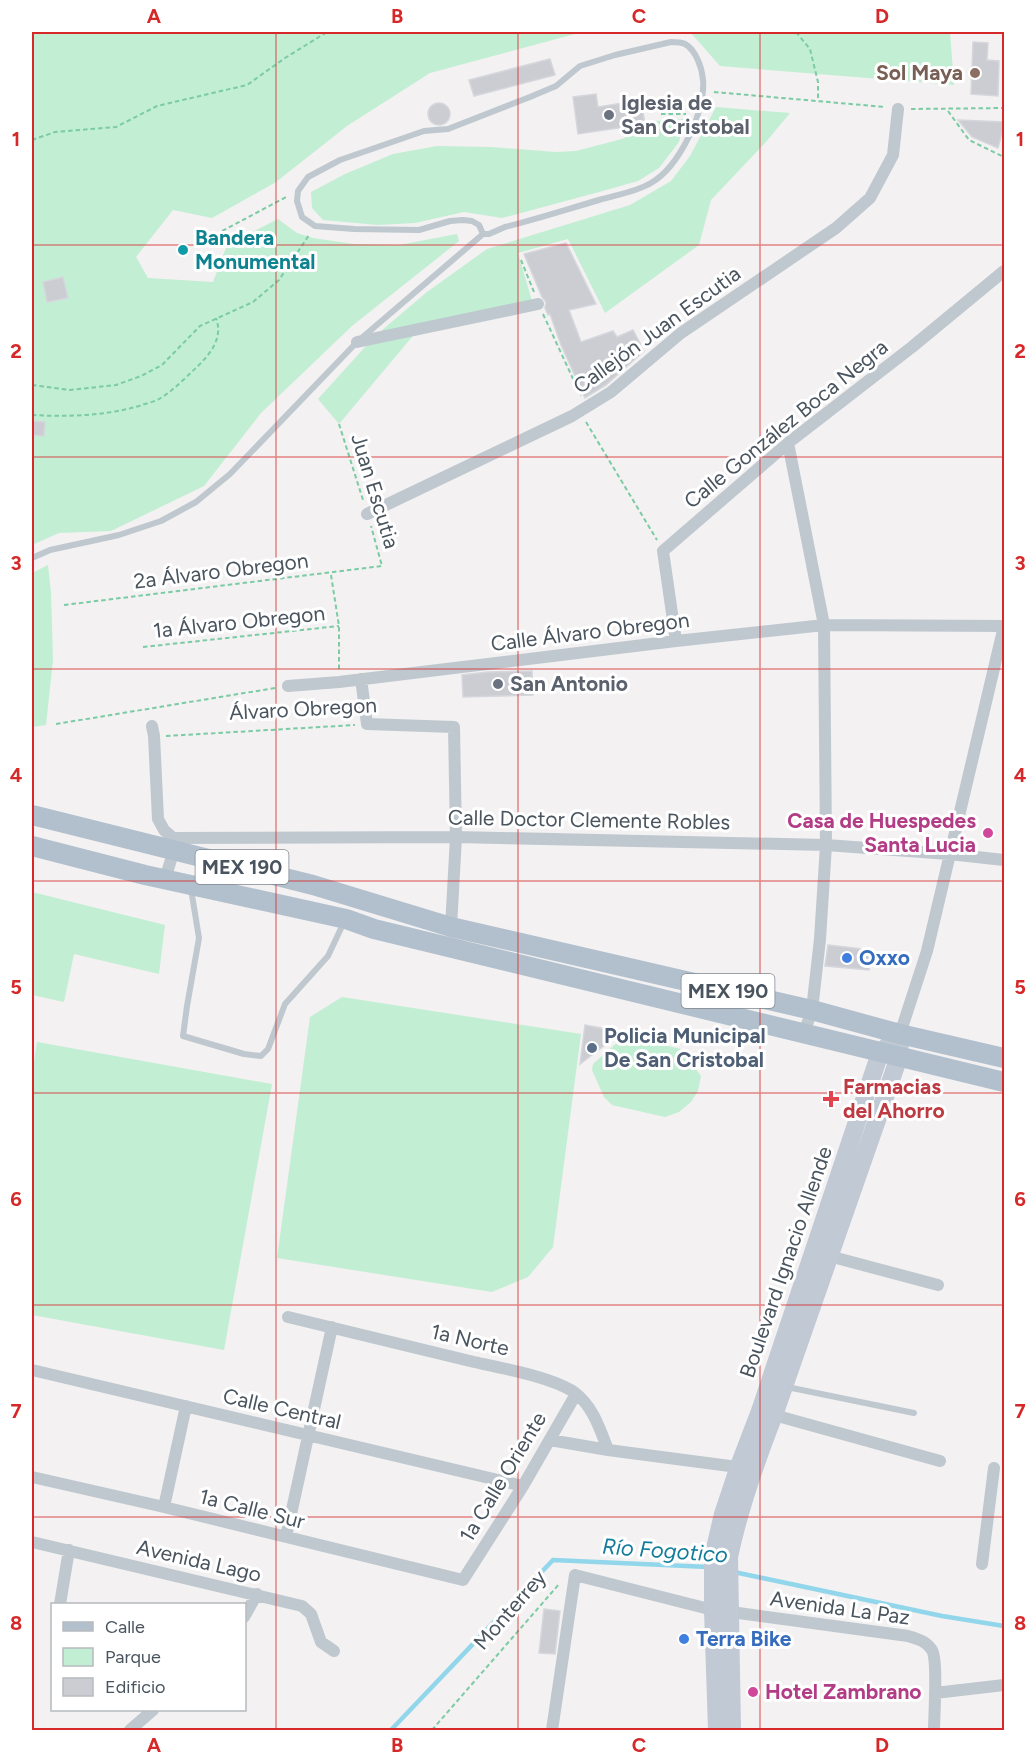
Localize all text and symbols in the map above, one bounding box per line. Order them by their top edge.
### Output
text: A [147,4,162,28]
text: B [391,4,403,28]
text: C [632,4,646,28]
text: D [875,4,889,28]
place label: Sol Maya [876,60,963,85]
marker: Sol Maya [968,66,982,80]
place label: Iglesia de San Cristobal [621,90,750,139]
marker: Iglesia de San Cristobal [602,108,616,122]
text: 1 [12,127,20,151]
text: 1 [1016,127,1024,151]
place label: Bandera Monumental [195,225,316,274]
marker: Bandera Monumental [176,243,190,257]
street label: Callejón Juan Escutia [568,261,745,399]
street label: Calle González Boca Negra [679,334,892,513]
text: 2 [10,339,22,363]
text: 2 [1014,339,1026,363]
street label: Juan Escutia [346,430,405,551]
street label: 2a Álvaro Obregon [132,547,310,594]
text: 3 [10,551,22,575]
text: 3 [1014,551,1026,575]
street label: 1a Álvaro Obregon [152,600,326,643]
street label: Calle Álvaro Obregon [489,607,691,656]
place label: San Antonio [510,671,628,696]
marker: San Antonio [491,677,505,691]
street label: Álvaro Obregon [228,692,378,725]
text: 4 [10,763,23,787]
text: 4 [1014,763,1027,787]
street label: Calle Doctor Clemente Robles [448,805,730,834]
place label: Casa de Huespedes Santa Lucia [787,808,976,857]
marker: Casa de Huespedes Santa Lucia [981,826,995,840]
road number: MEX 190 [196,850,288,884]
place label: Oxxo [859,945,910,970]
marker: Oxxo [840,951,854,965]
road number: MEX 190 [682,974,774,1008]
text: 5 [10,975,22,999]
text: 5 [1014,975,1026,999]
place label: Policia Municipal De San Cristobal [604,1023,766,1072]
marker: Policia Municipal De San Cristobal [585,1041,599,1055]
place label: Farmacias del Ahorro [843,1074,945,1123]
marker: Farmacias del Ahorro [824,1092,838,1106]
street label: Boulevard Ignacio Allende [734,1143,837,1381]
text: 6 [10,1187,22,1211]
text: 6 [1014,1187,1026,1211]
street label: 1a Norte [429,1318,512,1361]
street label: Calle Central [221,1383,344,1434]
text: 7 [10,1399,22,1423]
text: 7 [1014,1399,1026,1423]
street label: 1a Calle Oriente [454,1407,551,1546]
street label: 1a Calle Sur [197,1483,308,1534]
water label: Río Fogotico [601,1533,729,1568]
street label: Avenida Lago [134,1534,264,1587]
street label: Monterrey [468,1565,551,1655]
street label: Avenida La Paz [769,1585,911,1630]
legend [51,1603,246,1711]
text: 8 [10,1611,22,1635]
text: 8 [1014,1611,1026,1635]
text: Calle [105,1616,145,1638]
place label: Terra Bike [696,1626,792,1651]
marker: Terra Bike [677,1632,691,1646]
text: Parque [105,1646,161,1668]
text: Edificio [105,1676,166,1698]
place label: Hotel Zambrano [765,1679,922,1704]
marker: Hotel Zambrano [746,1685,760,1699]
text: A [147,1733,162,1757]
text: B [391,1733,403,1757]
text: C [632,1733,646,1757]
text: D [875,1733,889,1757]

